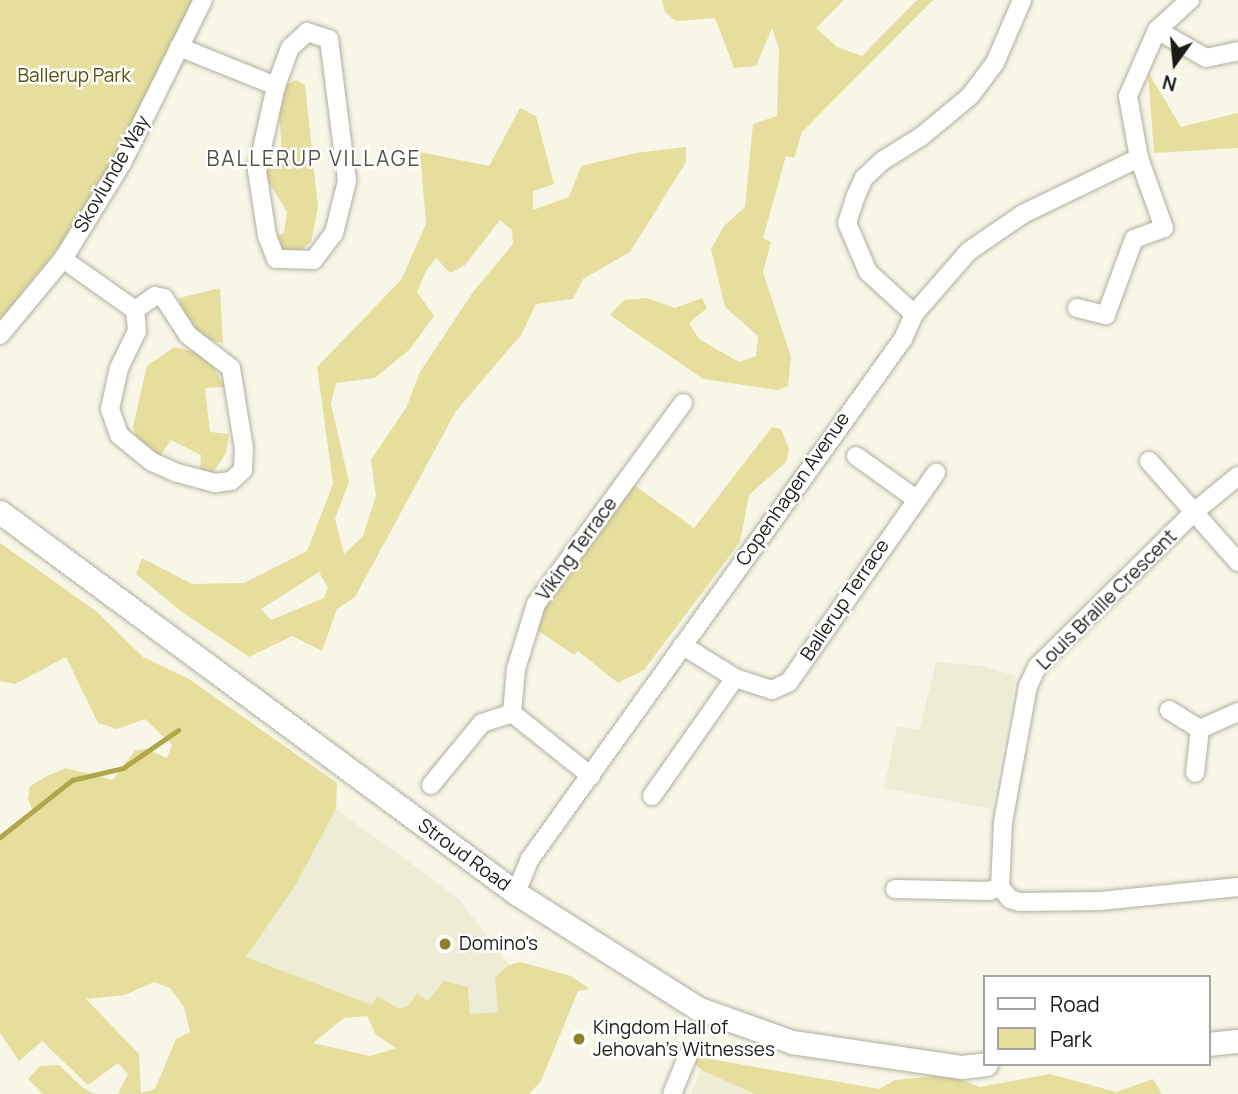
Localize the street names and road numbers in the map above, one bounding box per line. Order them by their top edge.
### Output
street label: Skovlunde Way [69,111,155,237]
street label: Copenhagen Avenue [731,408,855,570]
street label: Viking Terrace [532,493,622,605]
street label: Louis Braille Crescent [1032,525,1182,675]
street label: Ballerup Terrace [796,535,894,665]
street label: Stroud Road [413,814,515,896]

